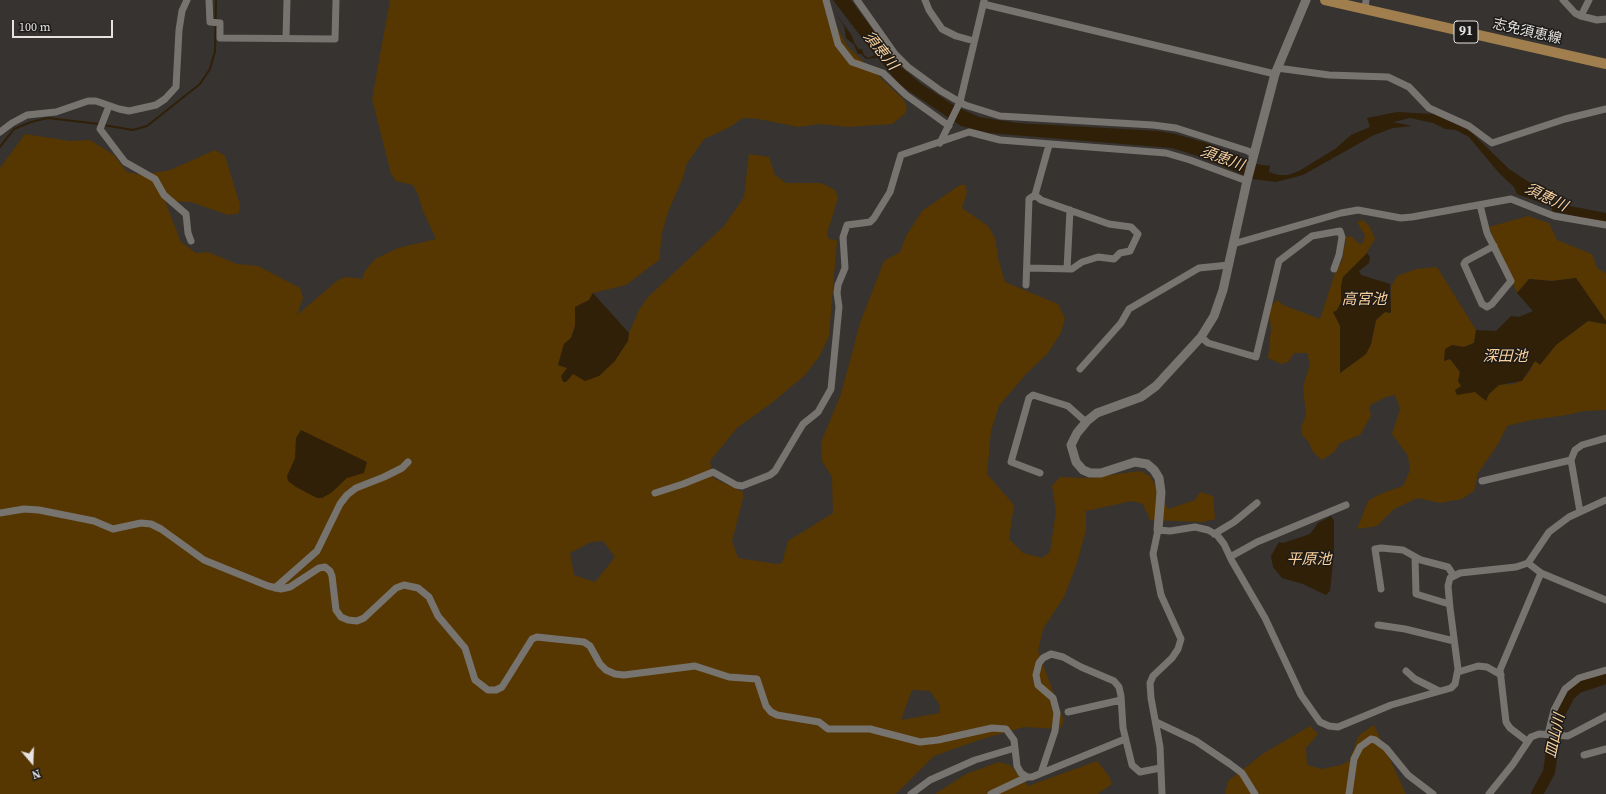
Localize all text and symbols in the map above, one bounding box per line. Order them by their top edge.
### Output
scale bar [14,12,115,38]
street label: 志免須恵線 [1491,16,1563,48]
text: 100 m [19,19,51,35]
road number: 91 [1454,21,1478,43]
water label: 須恵川 [859,28,901,74]
water label: 須恵川 [1198,143,1246,175]
water label: 須恵川 [1522,180,1570,216]
water label: 高宮池 [1342,291,1386,309]
water label: 深田池 [1483,348,1527,366]
water label: 平原池 [1287,551,1331,569]
water label: 皿山川 [1543,712,1569,760]
north arrow [12,742,52,782]
text: N [30,765,42,782]

